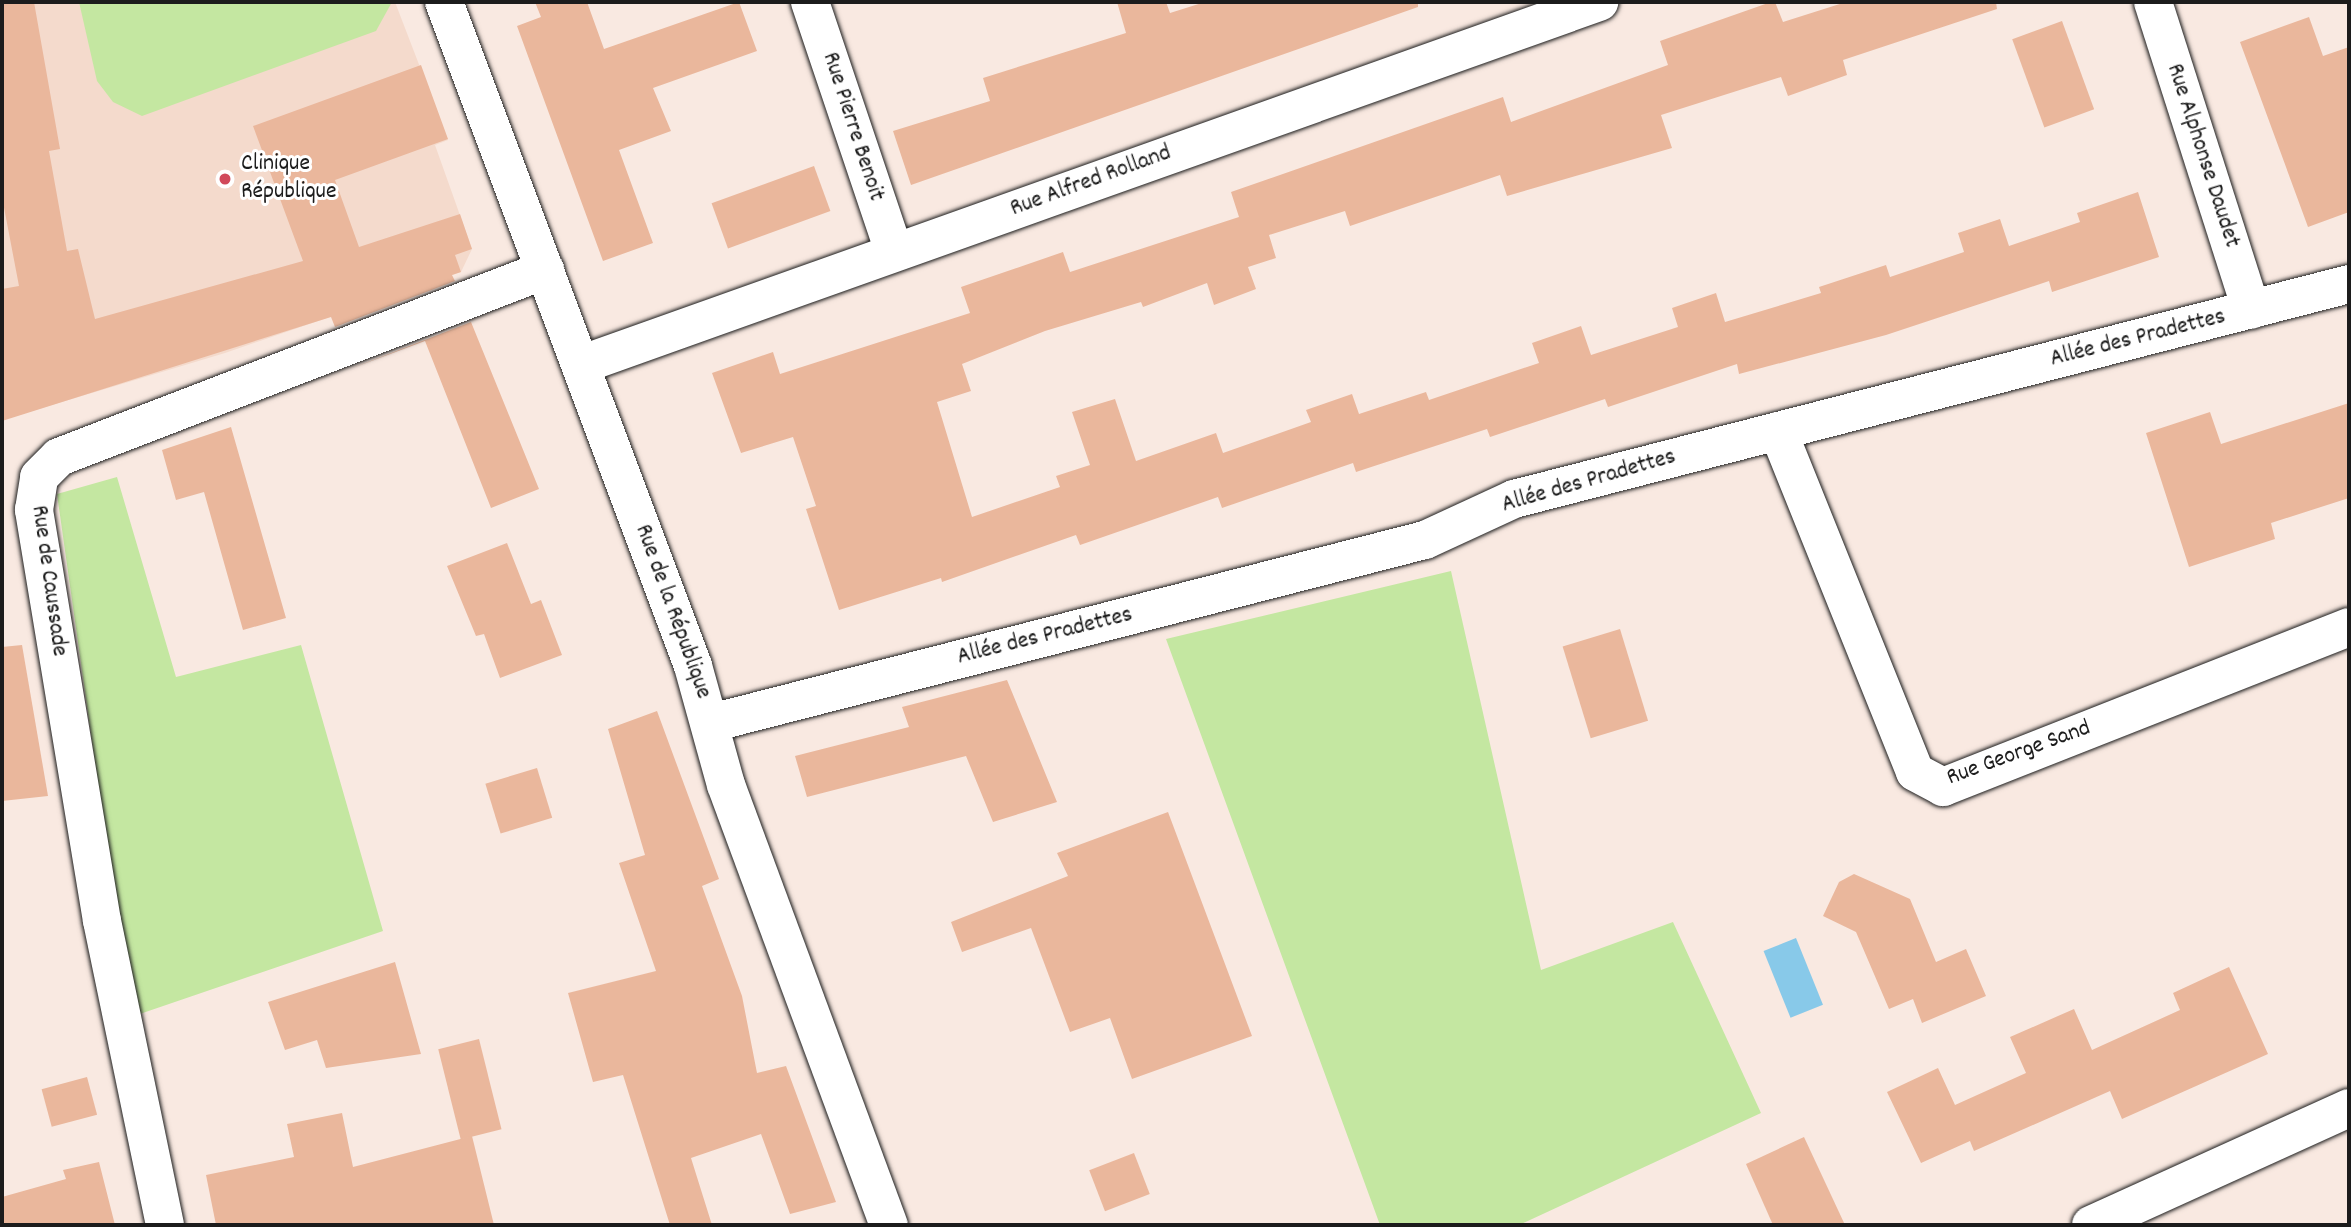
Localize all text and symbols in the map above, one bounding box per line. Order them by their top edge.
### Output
street label: Rue Pierre Benoit [814,49,890,205]
street label: Rue Alphonse Daudet [2159,60,2245,252]
street label: Rue Alfred Rolland [1007,140,1175,224]
place label: Clinique République [241,151,337,207]
marker: Clinique République [215,169,235,189]
street label: Allée des Pradettes [2047,303,2229,375]
street label: Allée des Pradettes [1499,443,1679,521]
street label: Rue de Caussade [23,504,73,658]
street label: Rue de la République [627,521,717,703]
street label: Allée des Pradettes [954,601,1136,673]
street label: Rue George Sand [1943,715,2095,793]

